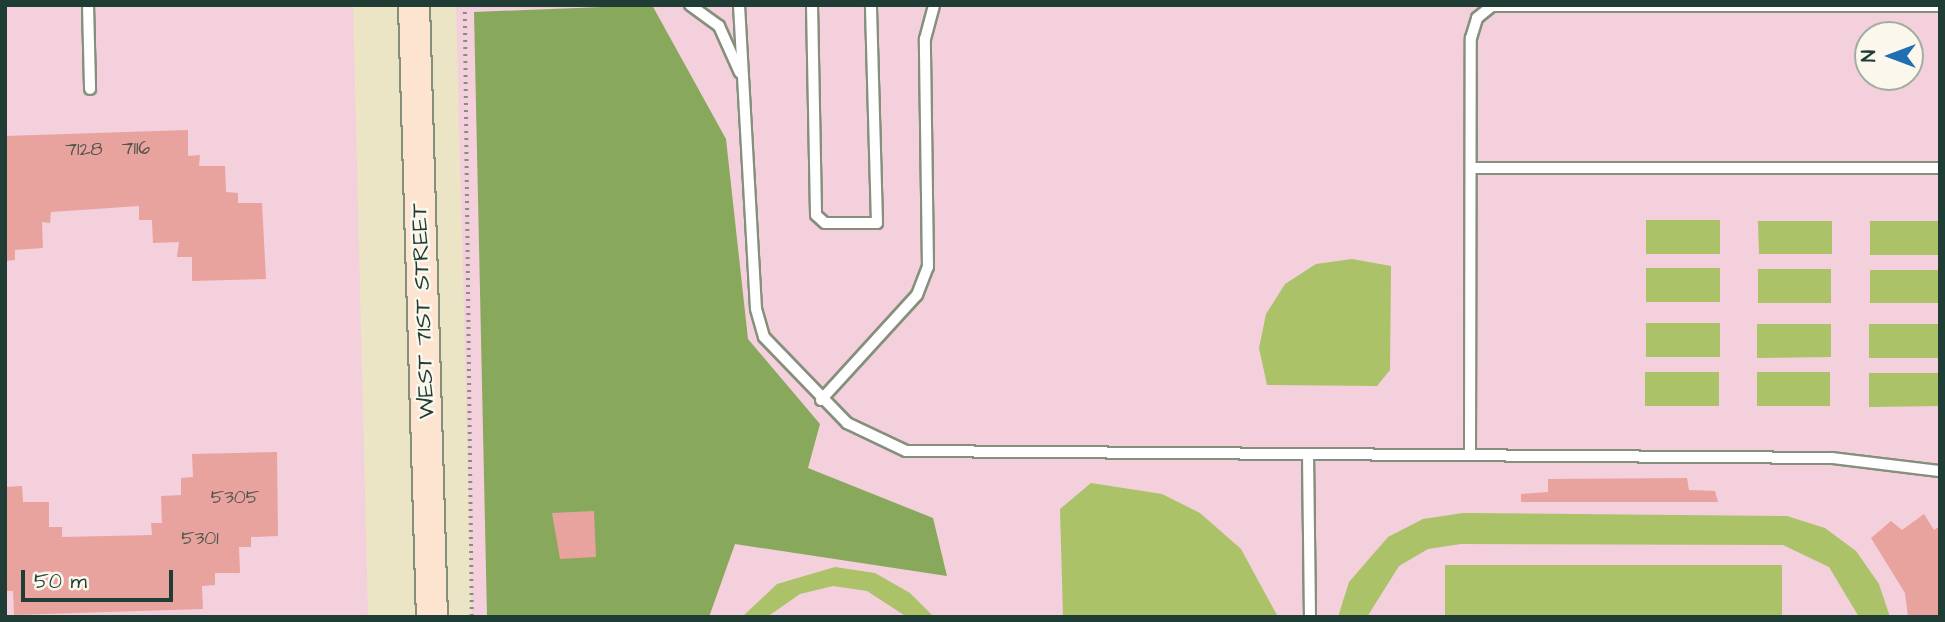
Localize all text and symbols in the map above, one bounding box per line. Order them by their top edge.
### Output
north arrow [1854,21,1924,91]
text: N [1856,50,1883,62]
house number: 7116 [122,138,150,160]
house number: 7128 [65,139,103,161]
street label: WEST 71ST STREET [405,203,441,419]
house number: 5305 [211,487,259,509]
house number: 5301 [181,528,219,550]
scale bar [24,556,177,600]
text: 50 m [34,567,87,596]

